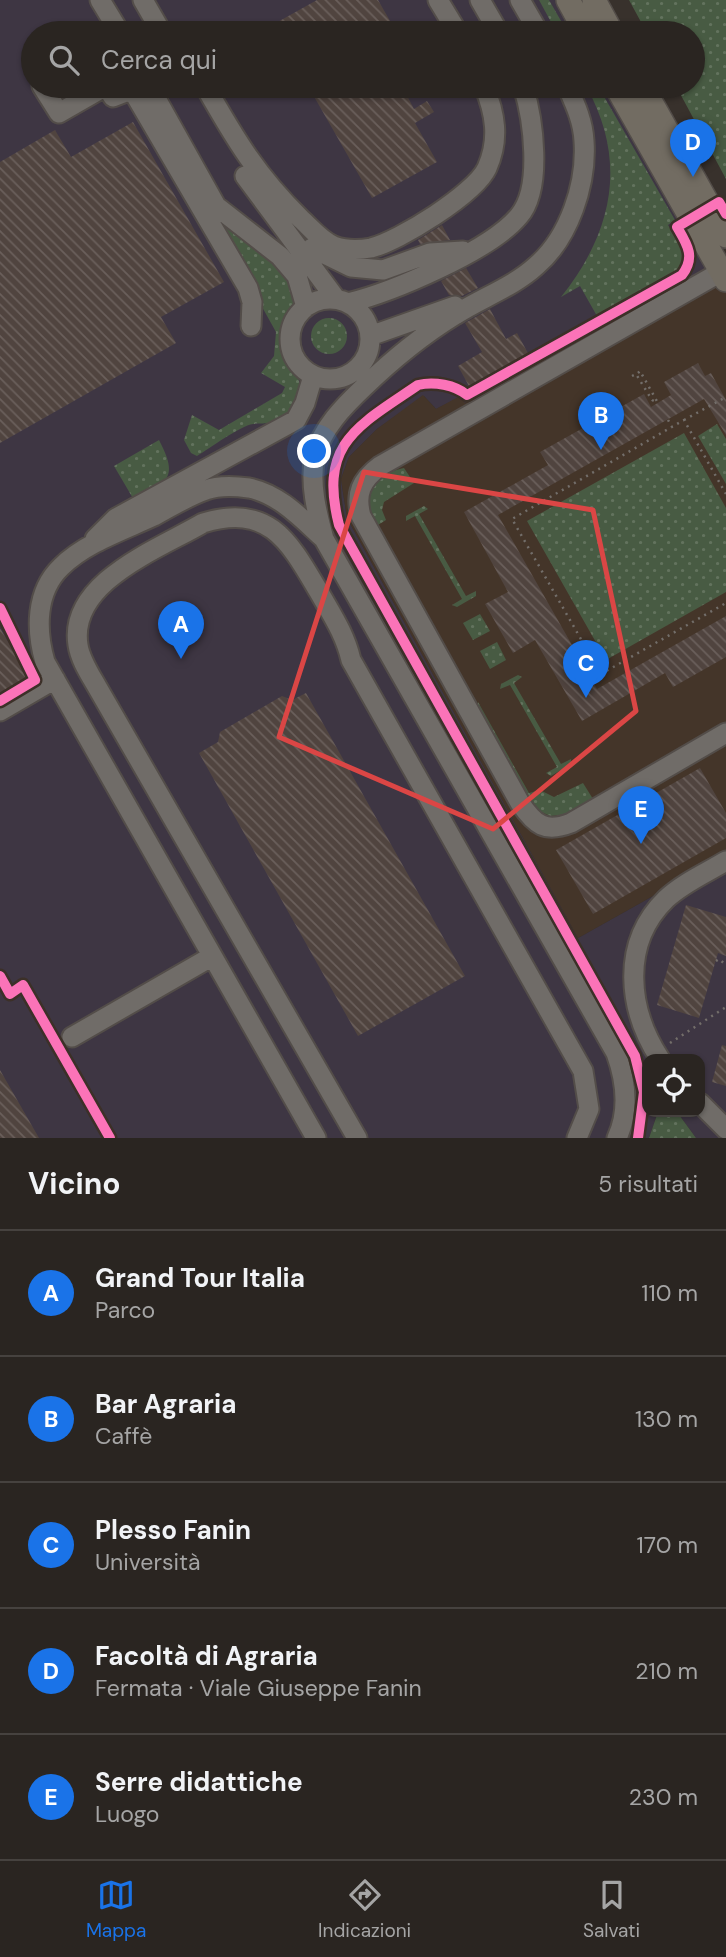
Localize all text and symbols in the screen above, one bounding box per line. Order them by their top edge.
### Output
search box [21,21,705,98]
icon: search [45,41,83,79]
text: Cerca qui [101,43,217,77]
pin: D [670,119,716,177]
pin: B [578,392,624,450]
your location [297,434,331,468]
pin: A [158,601,204,659]
pin: C [563,640,609,698]
pin: E [618,786,664,844]
map controls [642,1054,705,1117]
button: locate [642,1054,705,1117]
text: Vicino [28,1164,121,1203]
text: 5 risultati [598,1169,698,1199]
text: Grand Tour Italia [95,1261,305,1295]
text: A [43,1278,59,1308]
text: 110 m [641,1278,698,1308]
text: Parco [95,1295,155,1325]
text: Bar Agraria [95,1387,236,1421]
text: B [44,1404,58,1434]
text: 130 m [635,1404,698,1434]
text: Caffè [95,1421,152,1451]
text: Plesso Fanin [95,1513,251,1547]
text: C [43,1530,59,1560]
text: 170 m [637,1530,698,1560]
text: Università [95,1547,201,1577]
text: Facoltà di Agraria [95,1639,318,1673]
text: D [43,1656,59,1686]
text: 210 m [635,1656,698,1686]
text: Fermata · Viale Giuseppe Fanin [95,1673,422,1703]
text: Serre didattiche [95,1765,303,1799]
text: E [44,1782,58,1812]
text: 230 m [629,1782,698,1812]
text: Luogo [95,1799,159,1829]
tab: Mappa [86,1876,146,1943]
tab: Indicazioni [318,1876,411,1943]
tab: Salvati [583,1876,640,1943]

